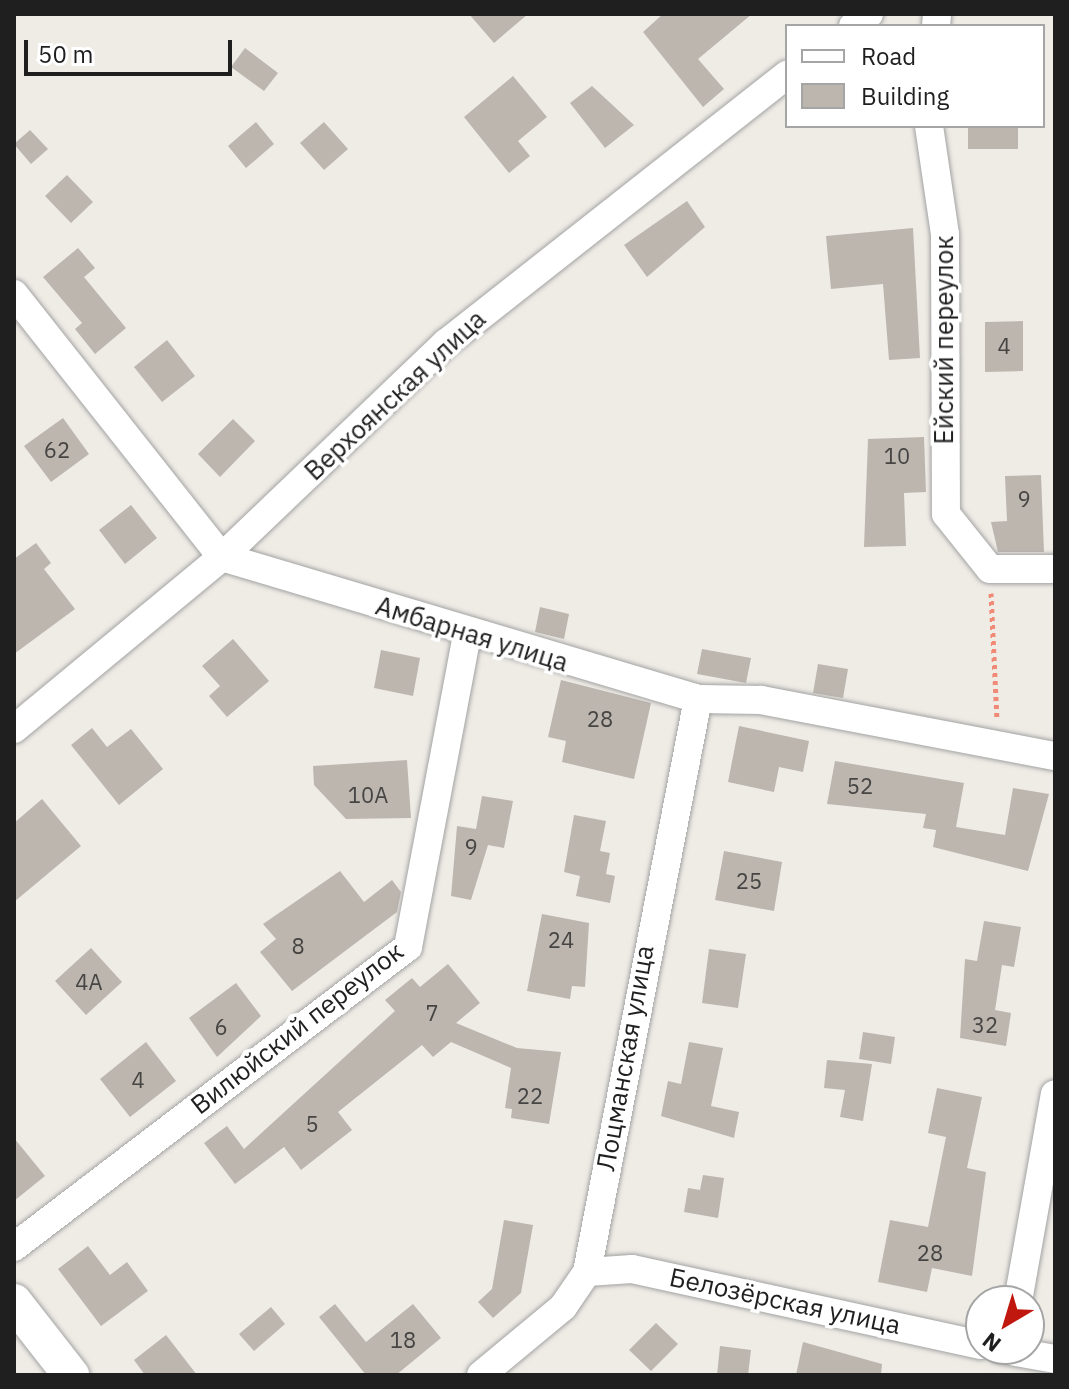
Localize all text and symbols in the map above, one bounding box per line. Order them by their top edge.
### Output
scale bar [28,24,236,74]
legend [785,24,1045,128]
text: 50 m [38,38,93,70]
text: Road [861,40,916,72]
text: Building [861,80,949,112]
street label: Ейский переулок [928,235,960,445]
street label: Верхоянская улица [298,303,492,487]
house number: 4 [997,333,1011,359]
house number: 62 [44,437,70,463]
house number: 10 [884,443,910,469]
house number: 9 [1017,486,1031,512]
street label: Амбарная улица [372,590,572,678]
house number: 28 [587,706,613,732]
house number: 52 [847,773,873,799]
house number: 10А [348,782,388,808]
house number: 9 [464,834,478,860]
house number: 25 [736,868,762,894]
house number: 24 [548,927,574,953]
house number: 8 [291,933,305,959]
street label: Вилюйский переулок [185,935,409,1121]
street label: Лоцманская улица [590,943,660,1173]
house number: 4А [75,969,103,995]
house number: 7 [425,1000,439,1026]
house number: 32 [972,1012,998,1038]
house number: 6 [214,1014,228,1040]
house number: 4 [131,1067,145,1093]
house number: 22 [517,1083,543,1109]
house number: 5 [305,1111,319,1137]
house number: 28 [917,1240,943,1266]
street label: Белозёрская улица [667,1261,903,1341]
north arrow [965,1285,1045,1365]
text: N [976,1326,1006,1359]
house number: 18 [390,1327,416,1353]

